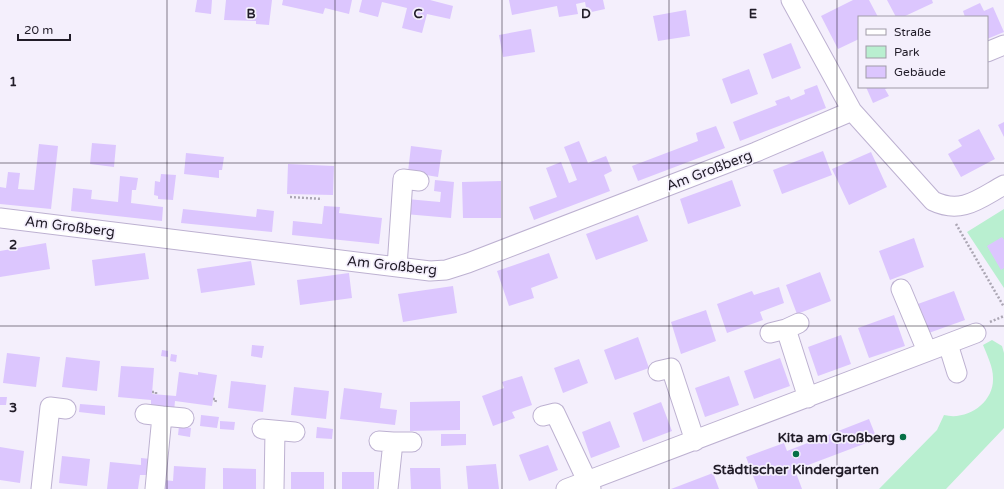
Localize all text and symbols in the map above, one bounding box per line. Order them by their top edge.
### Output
text: B [246,6,256,22]
text: C [413,6,423,22]
text: D [581,6,591,22]
text: E [749,6,757,22]
scale bar [18,16,70,42]
legend [858,16,988,88]
text: 20 m [24,23,53,37]
text: Straße [894,25,931,39]
text: Park [894,45,920,59]
text: Gebäude [894,65,946,79]
text: 1 [9,74,17,90]
street label: Am Großberg [664,146,754,195]
street label: Am Großberg [24,213,116,240]
text: 2 [9,237,17,253]
street label: Am Großberg [346,252,438,279]
text: 3 [9,400,17,416]
place label: Kita am Großberg [777,429,895,446]
marker: Kita am Großberg [898,432,908,442]
marker: Städtischer Kindergarten [791,449,801,459]
place label: Städtischer Kindergarten [713,461,879,478]

